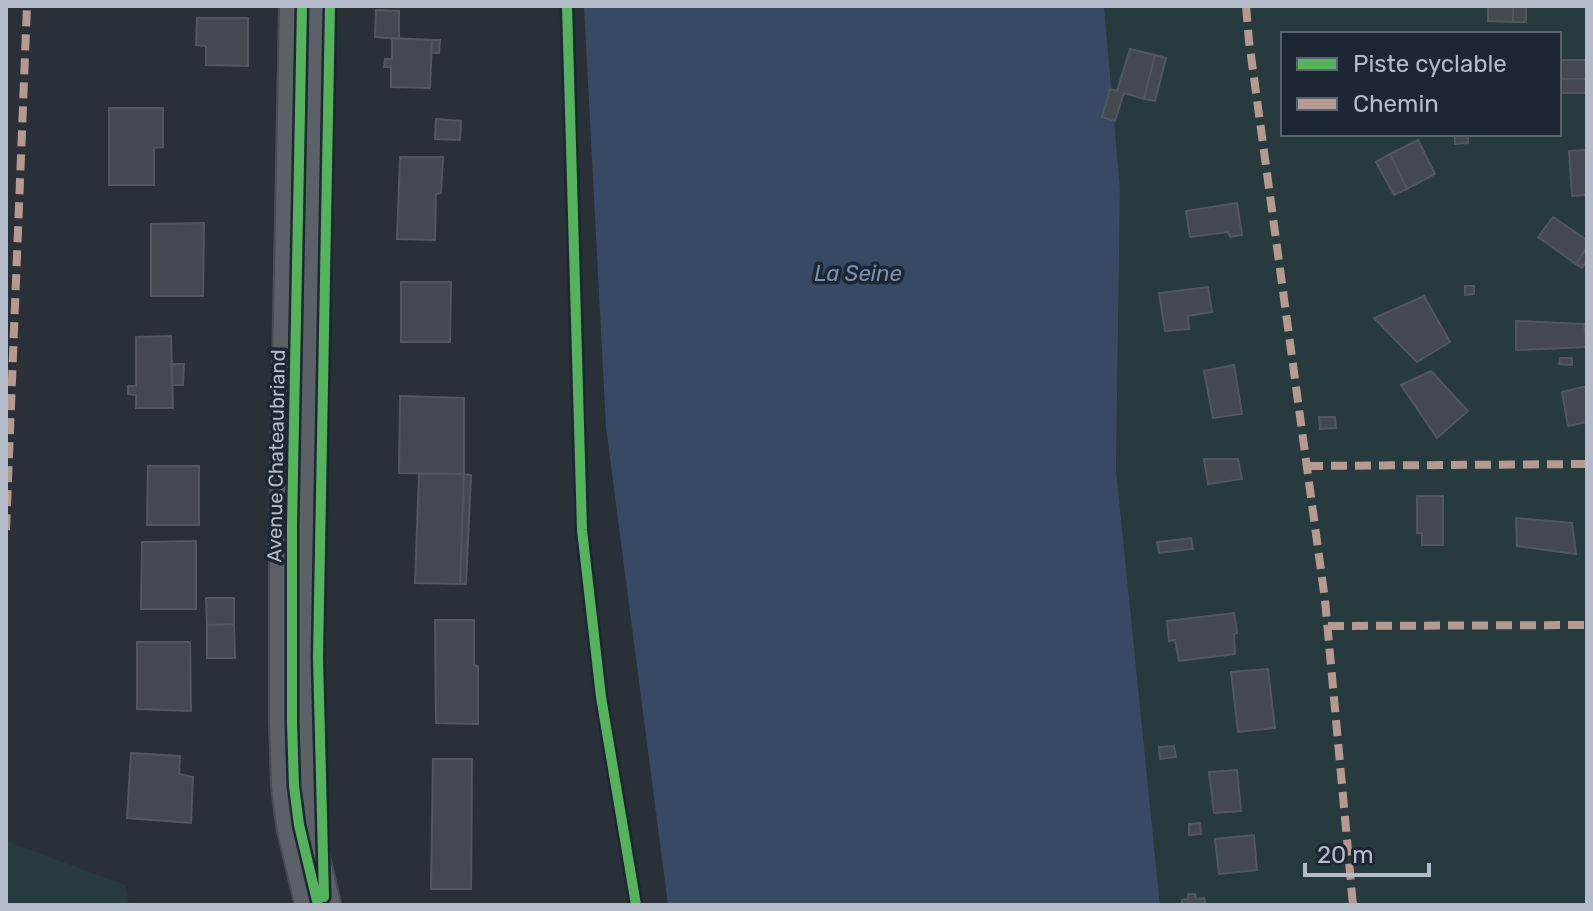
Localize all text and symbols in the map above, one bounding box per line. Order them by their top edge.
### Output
legend [1281,32,1561,136]
text: Piste cyclable [1353,50,1507,78]
text: Chemin [1353,90,1439,118]
water label: La Seine [814,260,902,287]
street label: Avenue Chateaubriand [262,349,290,563]
scale bar [1305,827,1429,877]
text: 20 m [1317,841,1374,869]

